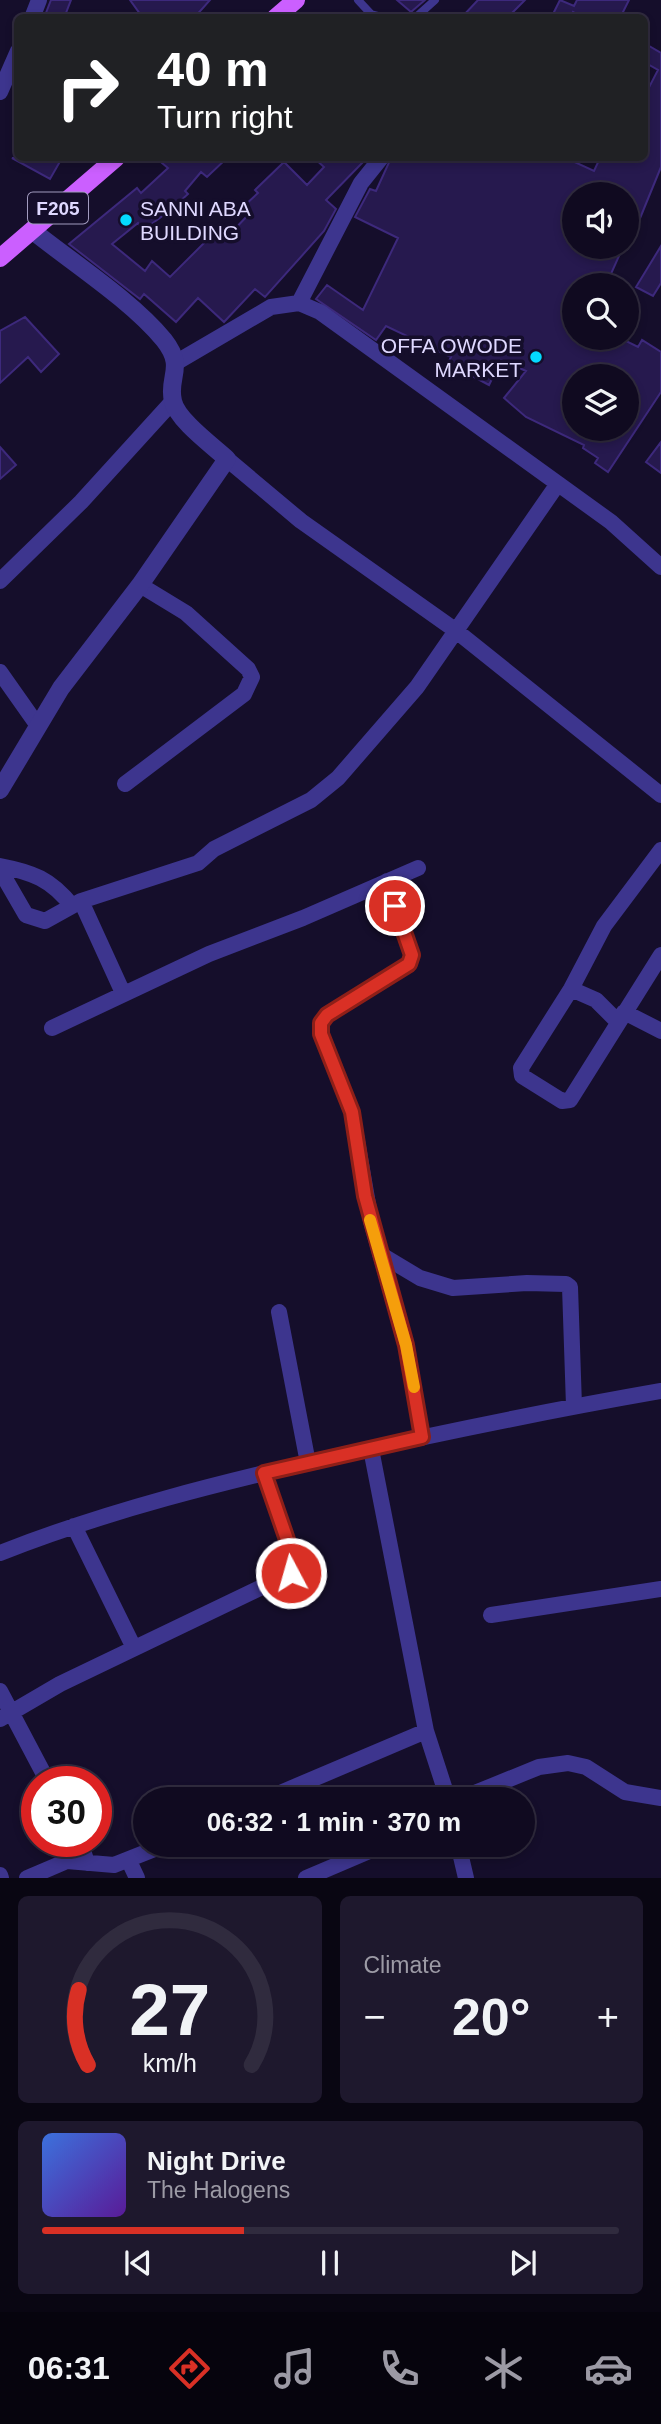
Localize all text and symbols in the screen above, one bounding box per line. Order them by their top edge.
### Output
icon: right [42,42,133,133]
text: 40 m [157,42,269,96]
text: Turn right [157,99,293,135]
map controls [562,182,639,441]
button: sound [562,182,639,259]
road number: F205 [28,192,88,224]
place label: SANNI ABA BUILDING [140,197,251,244]
marker: SANNI ABA BUILDING [118,212,134,228]
button: search [562,273,639,350]
place label: OFFA OWODE MARKET [381,334,522,381]
marker: OFFA OWODE MARKET [528,349,544,365]
button: layers [562,364,639,441]
pin [365,876,425,936]
icon: arrive [376,887,414,925]
position arrow [254,1536,328,1610]
speed limit sign: 30 [21,1766,112,1857]
text: 06:32 · 1 min · 370 m [207,1807,461,1837]
text: Climate [364,1952,441,1978]
text: 27 [129,1970,210,2051]
text: 20° [452,1988,531,2046]
text: − [364,1996,386,2038]
text: + [597,1996,619,2038]
text: km/h [143,2049,197,2077]
text: Night Drive [147,2146,286,2176]
text: The Halogens [147,2177,290,2203]
icon: previous [119,2244,157,2282]
icon: pause [311,2244,349,2282]
icon: next [504,2244,542,2282]
icon: directions [165,2344,214,2393]
icon: music [270,2344,319,2393]
icon: phone [375,2344,424,2393]
icon: climate [479,2344,528,2393]
icon: car [584,2344,633,2393]
text: 06:31 [28,2350,110,2386]

